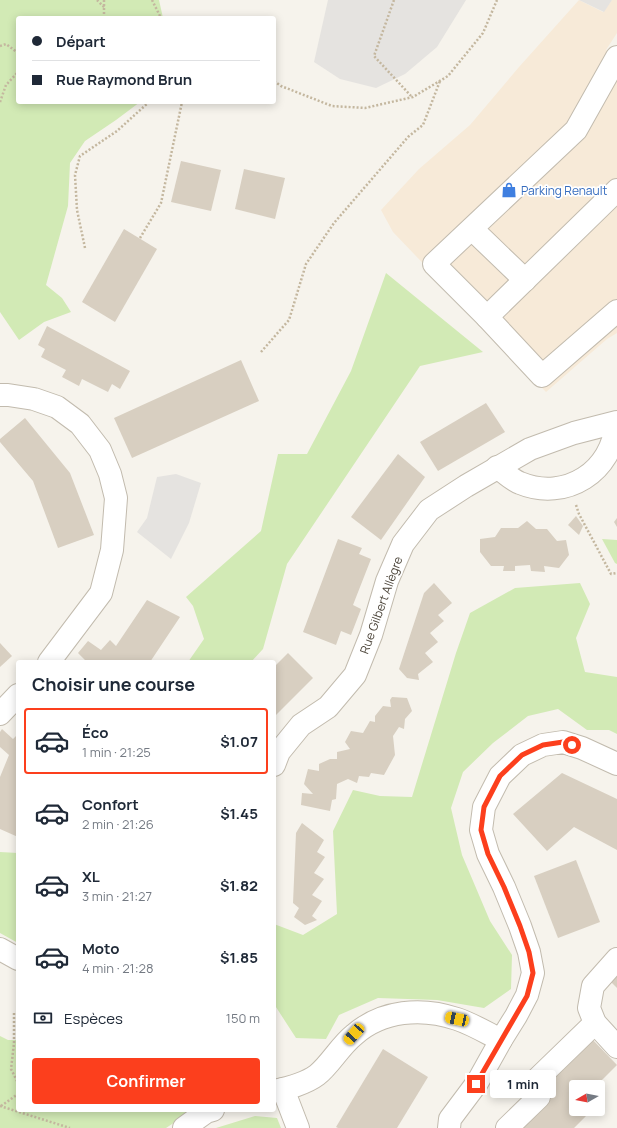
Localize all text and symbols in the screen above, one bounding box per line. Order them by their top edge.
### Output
text: Départ [56,31,106,52]
text: Rue Raymond Brun [56,69,192,90]
shop icon: Parking Renault [500,181,518,199]
place label: Parking Renault [521,182,607,199]
street label: Rue Gilbert Allègre [356,554,406,656]
text: Choisir une course [32,672,195,696]
text: Éco [82,722,108,743]
icon: car [34,723,70,759]
text: $1.07 [220,731,258,752]
route start [563,736,581,754]
text: 1 min · 21:25 [82,743,151,761]
text: Confort [82,794,139,815]
icon: car [34,795,70,831]
text: $1.45 [220,803,258,824]
text: 2 min · 21:26 [82,815,154,833]
text: XL [82,866,100,887]
icon: car [34,867,70,903]
text: $1.82 [220,875,258,896]
text: 3 min · 21:27 [82,887,152,905]
text: Moto [82,938,119,959]
icon: car [34,939,70,975]
text: $1.85 [220,947,258,968]
text: 4 min · 21:28 [82,959,154,977]
icon: cash [32,1007,54,1029]
text: Espèces [64,1008,123,1029]
text: 150 m [226,1009,260,1027]
car [444,1011,470,1027]
car [342,1021,366,1047]
button: Confirmer [32,1058,260,1104]
callout: 1 min [490,1070,556,1098]
route end [467,1075,485,1093]
text: 1 min [507,1075,539,1093]
north arrow [569,1080,605,1116]
map controls [569,1080,605,1116]

